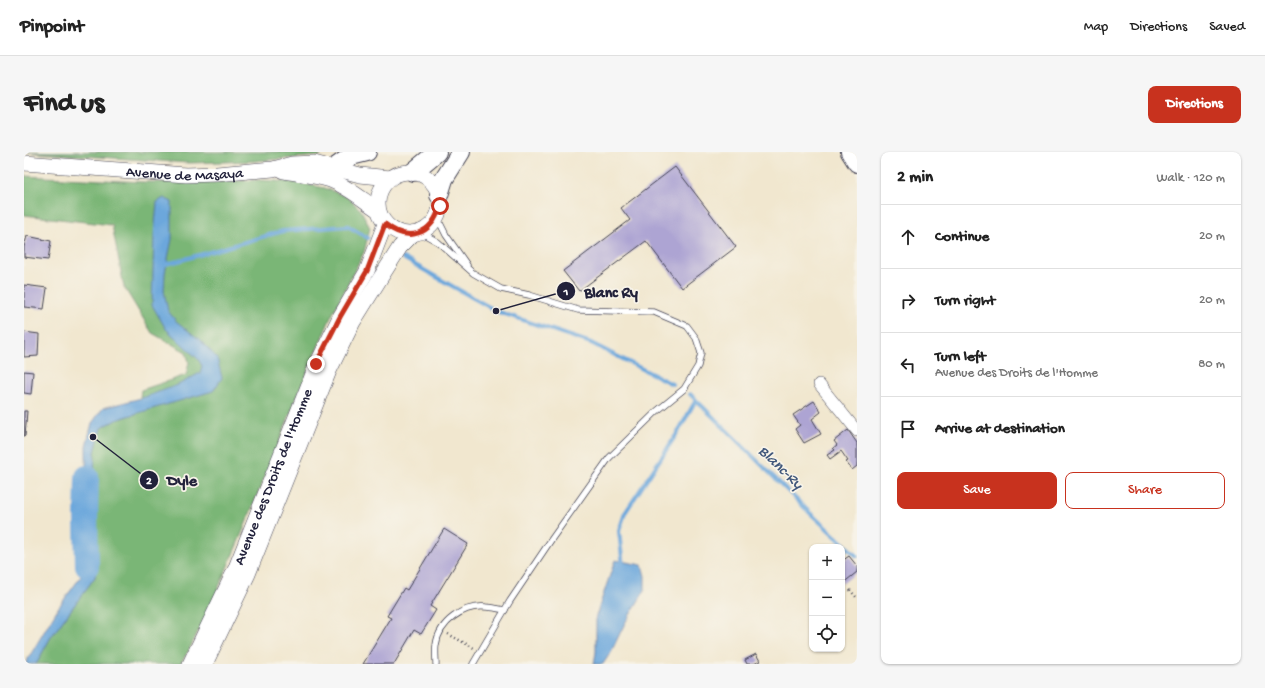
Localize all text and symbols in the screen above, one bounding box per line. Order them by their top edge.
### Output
text: Pinpoint [20,16,84,39]
text: Map [1084,19,1108,36]
text: Directions [1130,19,1187,36]
text: Saved [1209,19,1245,36]
button: Directions [1148,86,1241,123]
text: Find us [24,88,104,121]
street label: Avenue de Masaya [125,164,245,186]
text: 2 min [897,168,933,188]
text: Walk · 120 m [1157,171,1225,186]
route start [431,197,449,215]
icon: ahead [897,226,919,248]
text: Continue [935,228,989,246]
text: 20 m [1199,229,1225,244]
callout: Blanc Ry [556,277,646,305]
text: Blanc Ry [583,285,638,304]
text: 1 [563,286,569,300]
icon: right [897,290,919,312]
text: Turn right [935,292,995,310]
text: 20 m [1199,293,1225,308]
text: Turn left [935,348,986,366]
icon: left [897,354,919,376]
route end [307,355,325,373]
text: 80 m [1198,357,1225,372]
text: Avenue des Droits de l'Homme [935,366,1098,381]
street label: Avenue des Droits de l'Homme [231,386,317,568]
icon: arrive [897,418,919,440]
text: Arrive at destination [935,420,1065,438]
water label: Blanc-Ry [753,443,807,495]
callout: Dyle [139,466,205,494]
button: Save [897,472,1057,509]
button: Share [1065,472,1225,509]
text: Dyle [165,473,198,492]
text: 2 [146,475,152,489]
map controls [809,544,845,652]
button: + [809,544,845,580]
button: − [809,580,845,616]
button: locate [809,616,845,652]

